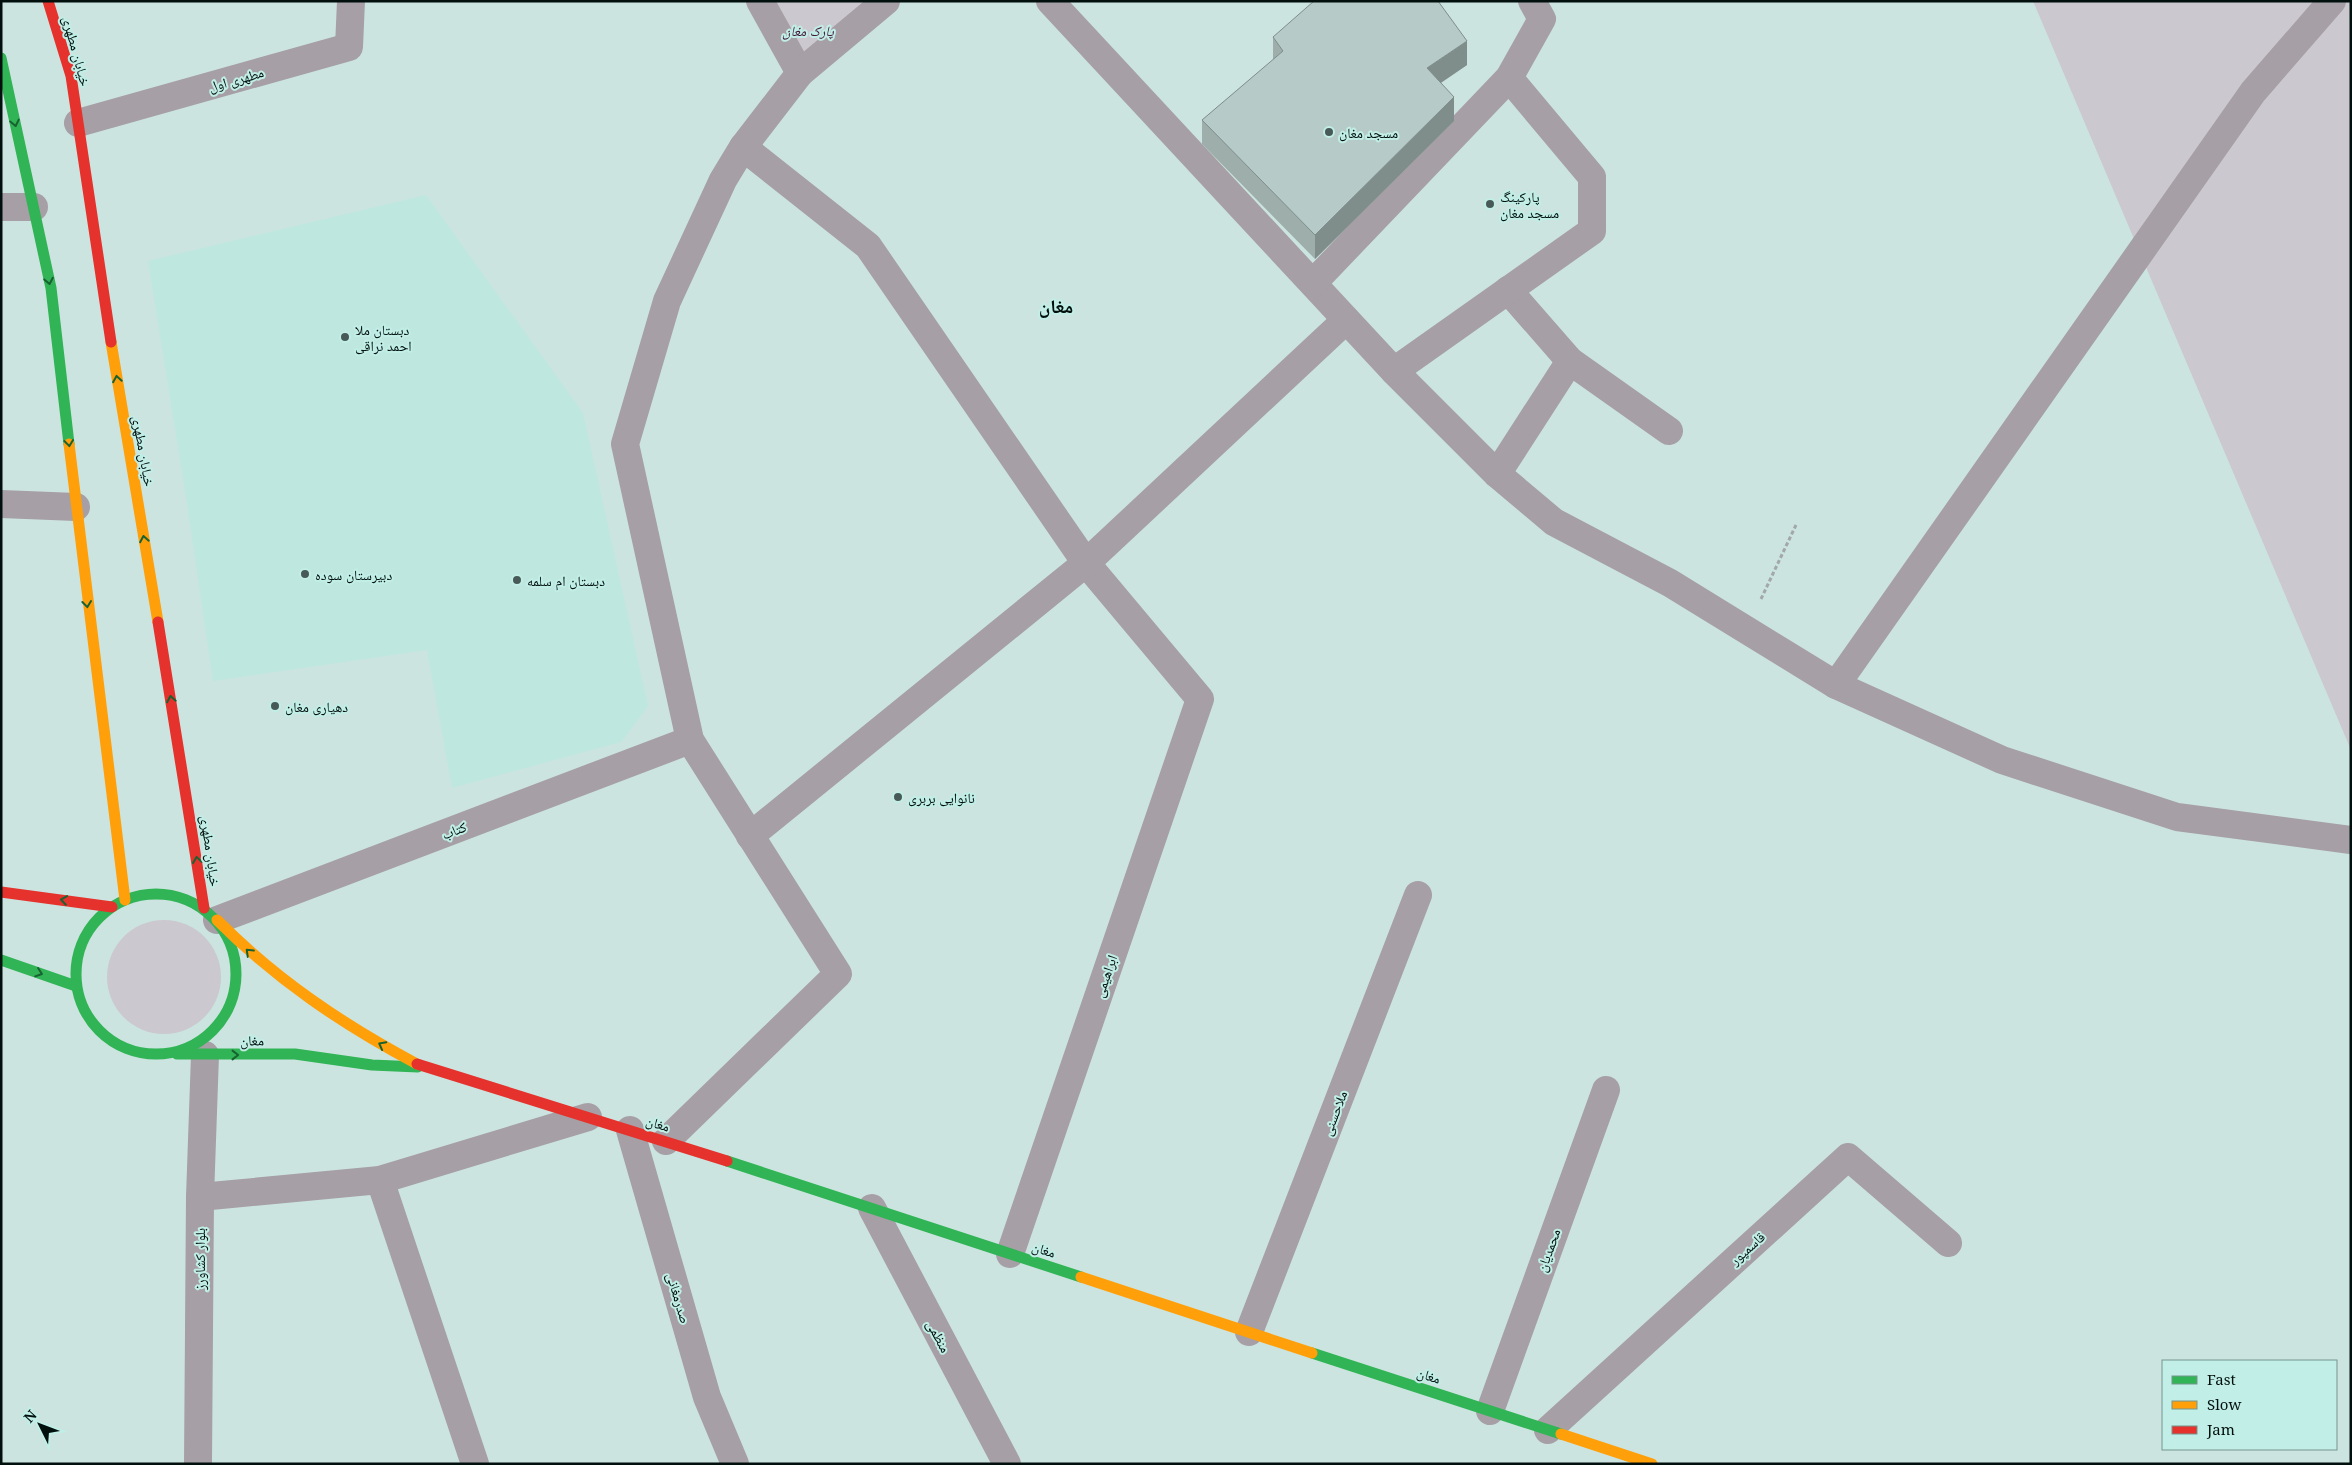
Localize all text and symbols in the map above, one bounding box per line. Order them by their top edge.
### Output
street label: خیابان مطهری [59,14,95,88]
park label: پارک مغان [782,21,834,40]
street label: مطهری اول [206,62,266,96]
one-way arrow [9,118,20,127]
place label: مسجد مغان [1339,123,1398,142]
marker: مسجد مغان [1323,126,1335,138]
place label: پارکینگ مسجد مغان [1500,187,1559,222]
marker: پارکینگ مسجد مغان [1484,198,1496,210]
one-way arrow [44,277,54,286]
district label: مغان [1039,293,1073,319]
place label: دبستان ملا احمد نراقی [355,320,412,355]
marker: دبستان ملا احمد نراقی [339,331,351,343]
one-way arrow [112,375,122,383]
street label: خیابان مطهری [128,414,160,488]
one-way arrow [63,439,74,447]
one-way arrow [139,535,149,544]
place label: دبیرستان سوده [315,565,392,584]
marker: دبیرستان سوده [299,568,311,580]
place label: دبستان ام سلمه [527,571,605,591]
marker: دبستان ام سلمه [511,574,523,586]
one-way arrow [81,600,92,608]
one-way arrow [167,695,177,704]
place label: دهیاری مغان [285,697,348,716]
marker: دهیاری مغان [269,700,281,712]
place label: نانوایی بربری [908,788,975,807]
marker: نانوایی بربری [892,791,904,803]
street label: خیابان مطهری [197,814,225,888]
street label: کتاب [439,817,469,843]
one-way arrow [192,856,203,864]
one-way arrow [59,895,68,905]
one-way arrow [245,949,254,958]
street label: ابراهیمی [1089,952,1121,1000]
one-way arrow [34,967,43,977]
street label: مغان [240,1030,264,1050]
one-way arrow [378,1041,387,1051]
one-way arrow [232,1050,240,1060]
street label: ملاحسنی [1317,1088,1351,1138]
street label: مغان [644,1110,672,1136]
street label: محمدیان [1531,1226,1565,1274]
street label: قاسمپور [1725,1227,1769,1270]
street label: بلوار کشاورز [190,1228,209,1291]
street label: مغان [1030,1236,1058,1262]
street label: صدرمغانی [663,1270,695,1326]
street label: منظمی [922,1316,956,1356]
legend [2162,1360,2337,1450]
street label: مغان [1415,1362,1443,1388]
text: Fast [2207,1369,2236,1389]
text: Slow [2207,1394,2241,1414]
north arrow [15,1400,65,1450]
text: N [19,1406,41,1426]
text: Jam [2206,1419,2235,1439]

